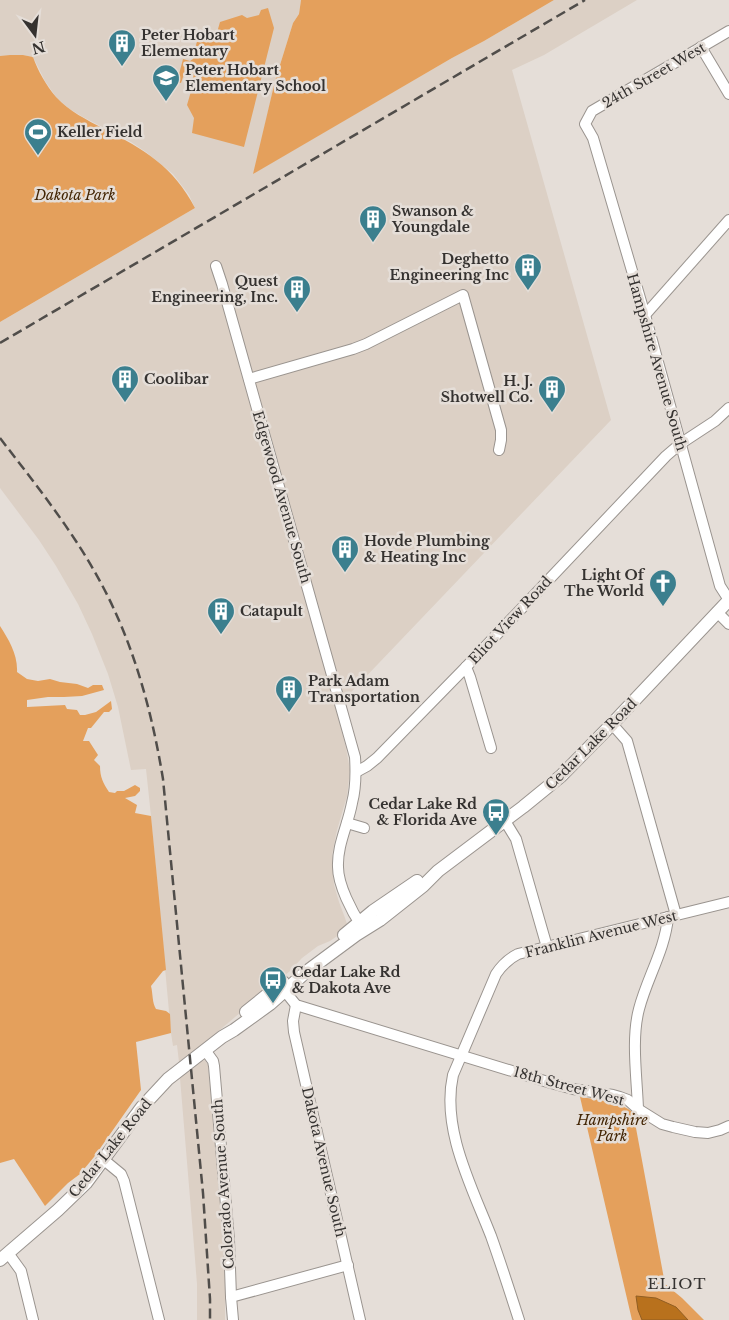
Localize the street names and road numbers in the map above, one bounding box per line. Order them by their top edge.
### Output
street label: 24th Street West [599,38,710,112]
street label: Hampshire Avenue South [623,271,691,453]
street label: Edgewood Avenue South [249,409,315,586]
street label: Eliot View Road [465,572,556,668]
street label: Cedar Lake Road [541,694,641,794]
street label: Franklin Avenue West [523,906,680,962]
street label: 18th Street West [511,1063,627,1110]
street label: Dakota Avenue South [298,1085,350,1239]
street label: Cedar Lake Road [65,1094,156,1201]
street label: Colorado Avenue South [208,1098,238,1270]

